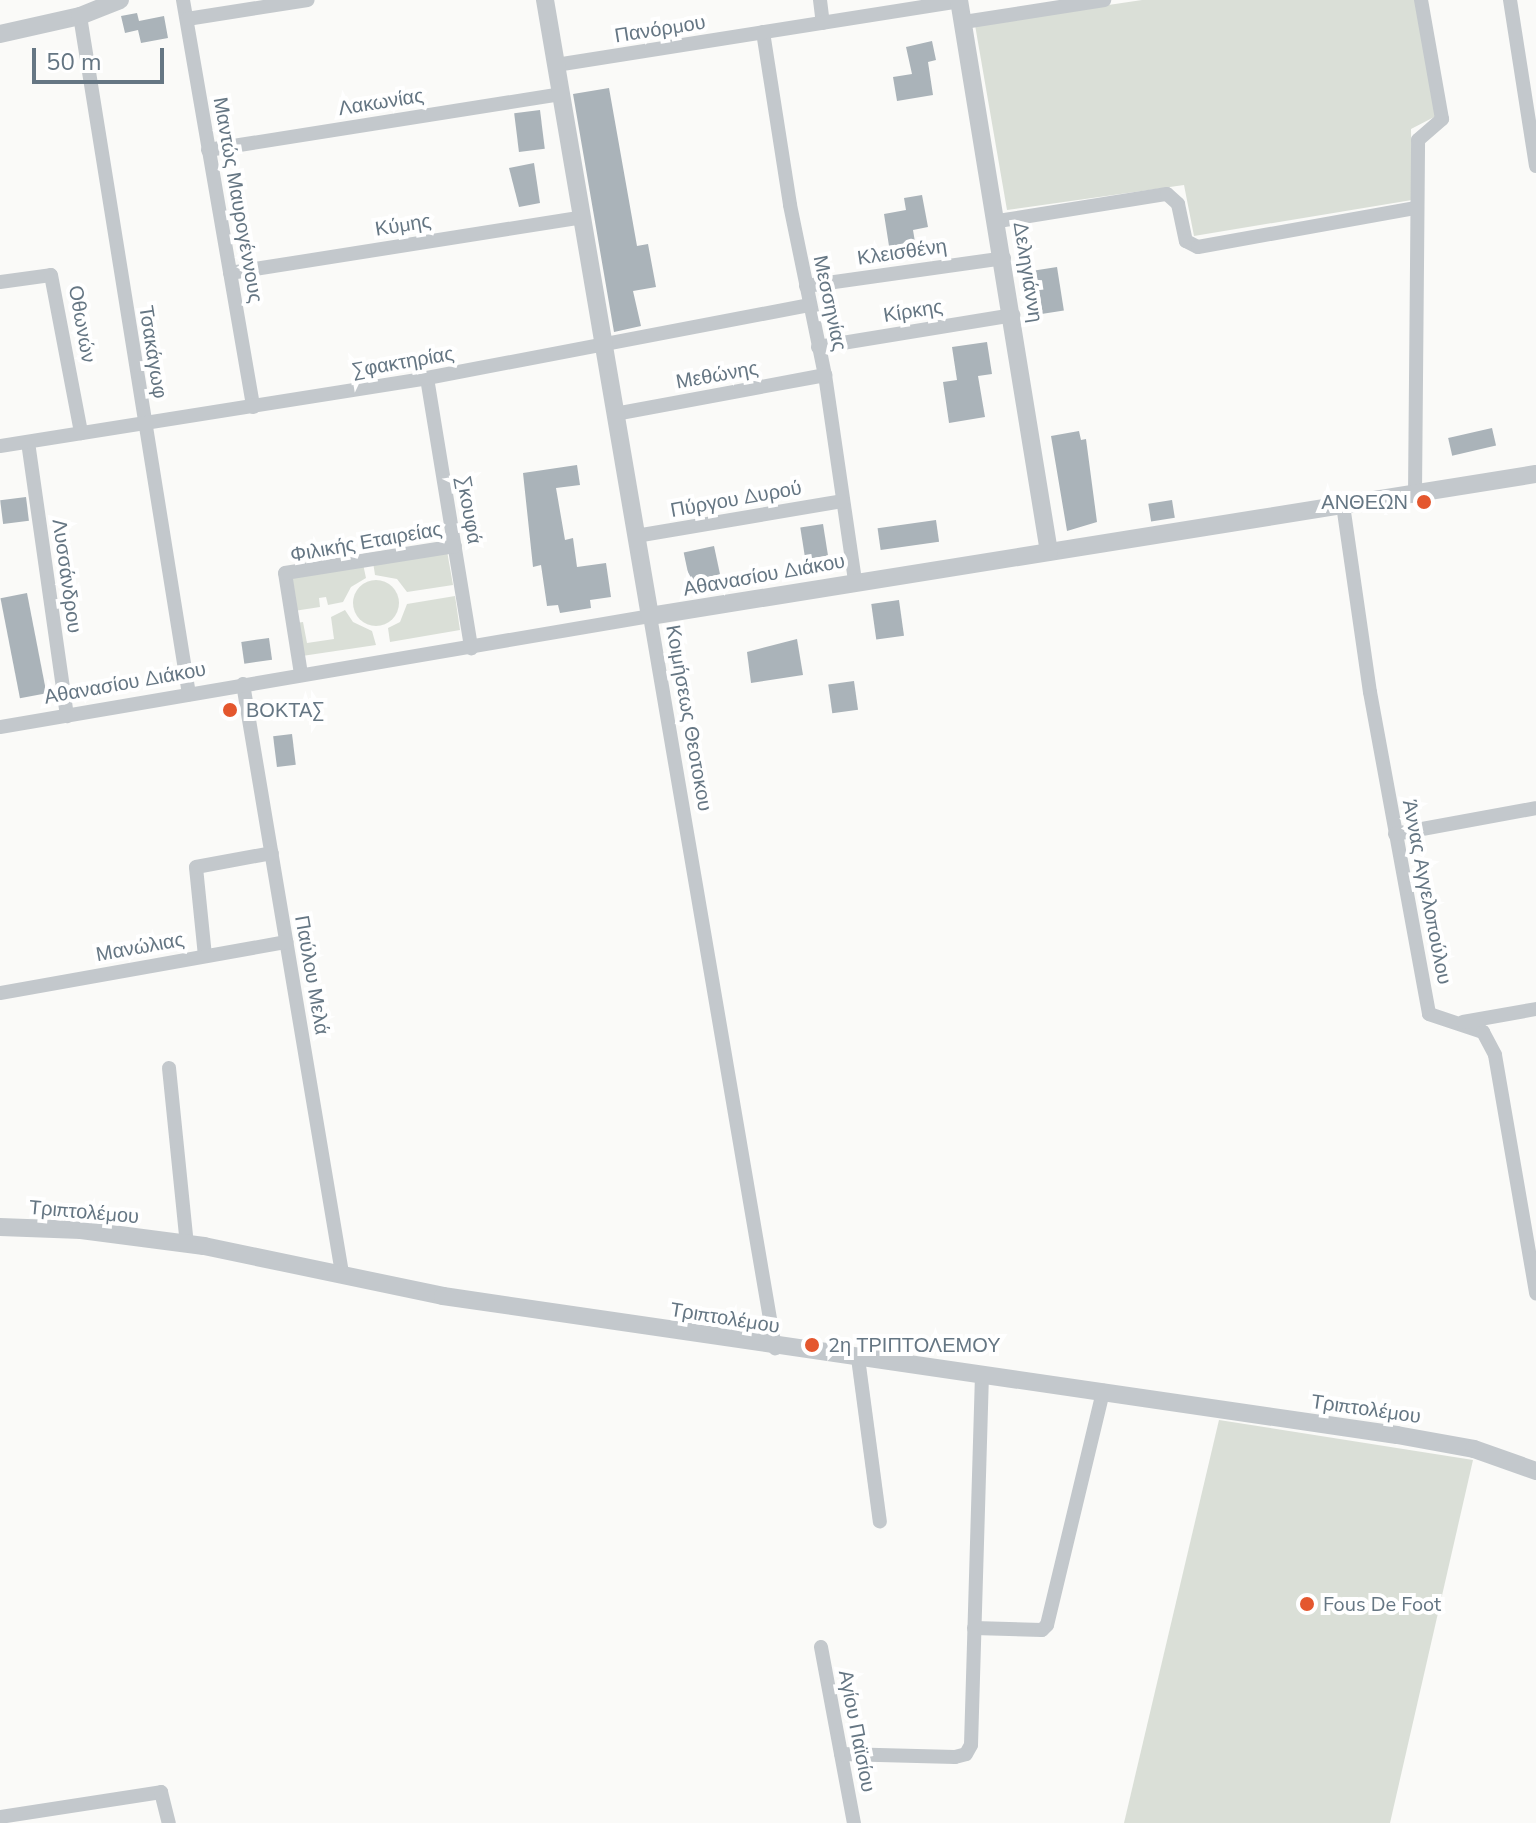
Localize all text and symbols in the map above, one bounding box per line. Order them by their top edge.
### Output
street label: Πανόρμου [613,10,707,48]
scale bar [36,32,168,82]
text: 50 m [46,46,102,78]
street label: Λακωνίας [337,83,425,121]
street label: Μαντώς Μαυρογέννους [208,95,268,305]
street label: Κύμης [373,209,433,241]
street label: Δεληγιάννη [1008,220,1048,324]
street label: Κλεισθένη [856,234,948,270]
street label: Μεσσηνίας [808,253,852,353]
street label: Οθωνών [63,284,101,364]
street label: Κίρκης [882,294,944,328]
street label: Τσακάγωφ [134,304,172,400]
street label: Σφακτηρίας [350,341,456,383]
street label: Μεθώνης [674,356,760,394]
street label: Σκουφά [451,474,487,546]
street label: Πύργου Δυρού [668,476,804,522]
place label: ΑΝΘΕΩΝ [1321,490,1408,514]
marker: ΑΝΘΕΩΝ [1415,493,1433,511]
street label: Λυσσάνδρου [47,517,87,635]
street label: Φιλικής Εταιρείας [288,517,444,567]
street label: Αθανασίου Διάκου [681,549,847,601]
street label: Κοιμήσεως Θεοτοκου [661,623,717,813]
street label: Αθανασίου Διάκου [42,657,208,709]
place label: ΒΟΚΤΑΣ [246,698,324,722]
marker: ΒΟΚΤΑΣ [221,701,239,719]
street label: Άννας Αγγελοπούλου [1397,798,1457,986]
street label: Παύλου Μελά [290,913,334,1037]
street label: Μανώλιας [94,927,186,967]
street label: Τριπτολέμου [28,1195,140,1229]
street label: Τριπτολέμου [669,1298,781,1338]
place label: 2η ΤΡΙΠΤΟΛΕΜΟΥ [828,1333,1000,1357]
marker: 2η ΤΡΙΠΤΟΛΕΜΟΥ [803,1336,821,1354]
street label: Τριπτολέμου [1310,1389,1422,1429]
place label: Fous De Foot [1323,1592,1441,1616]
marker: Fous De Foot [1298,1595,1316,1613]
street label: Αγίου Παϊσίου [833,1668,881,1794]

